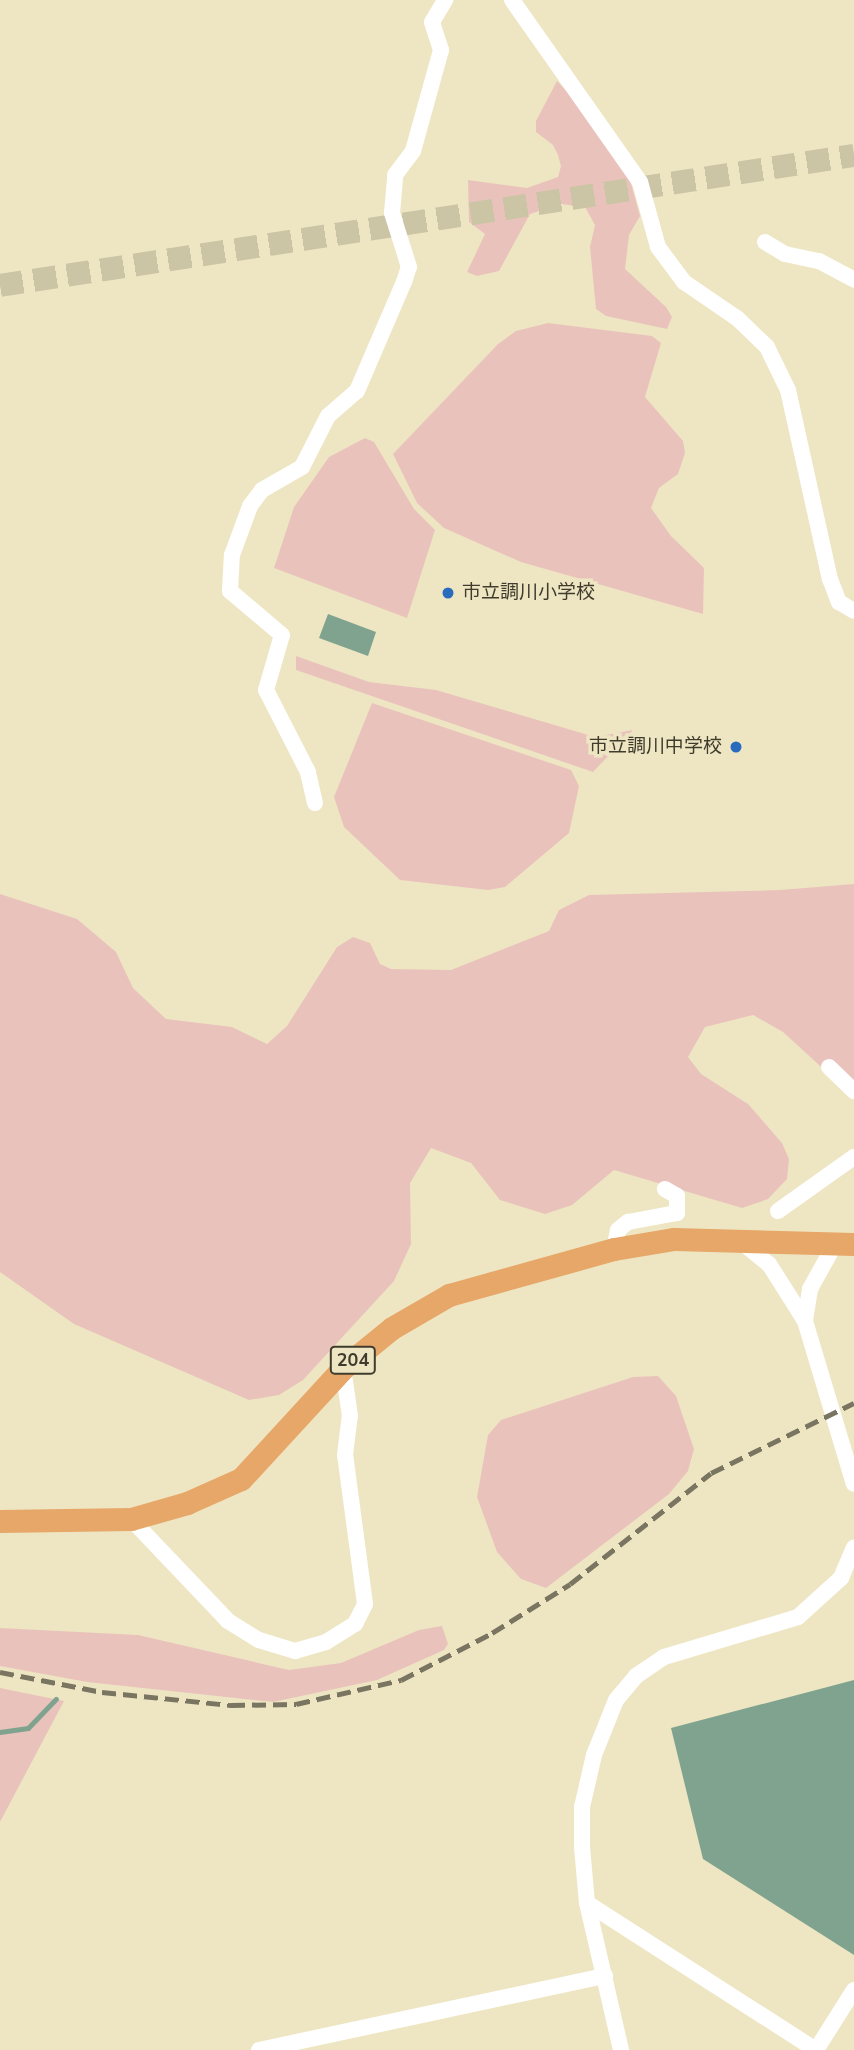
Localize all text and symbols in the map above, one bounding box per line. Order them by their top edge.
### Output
place label: 市立調川小学校 [462,582,595,604]
marker: 市立調川小学校 [440,585,456,601]
place label: 市立調川中学校 [589,736,722,758]
marker: 市立調川中学校 [728,739,744,755]
road number: 204 [328,1345,378,1374]

